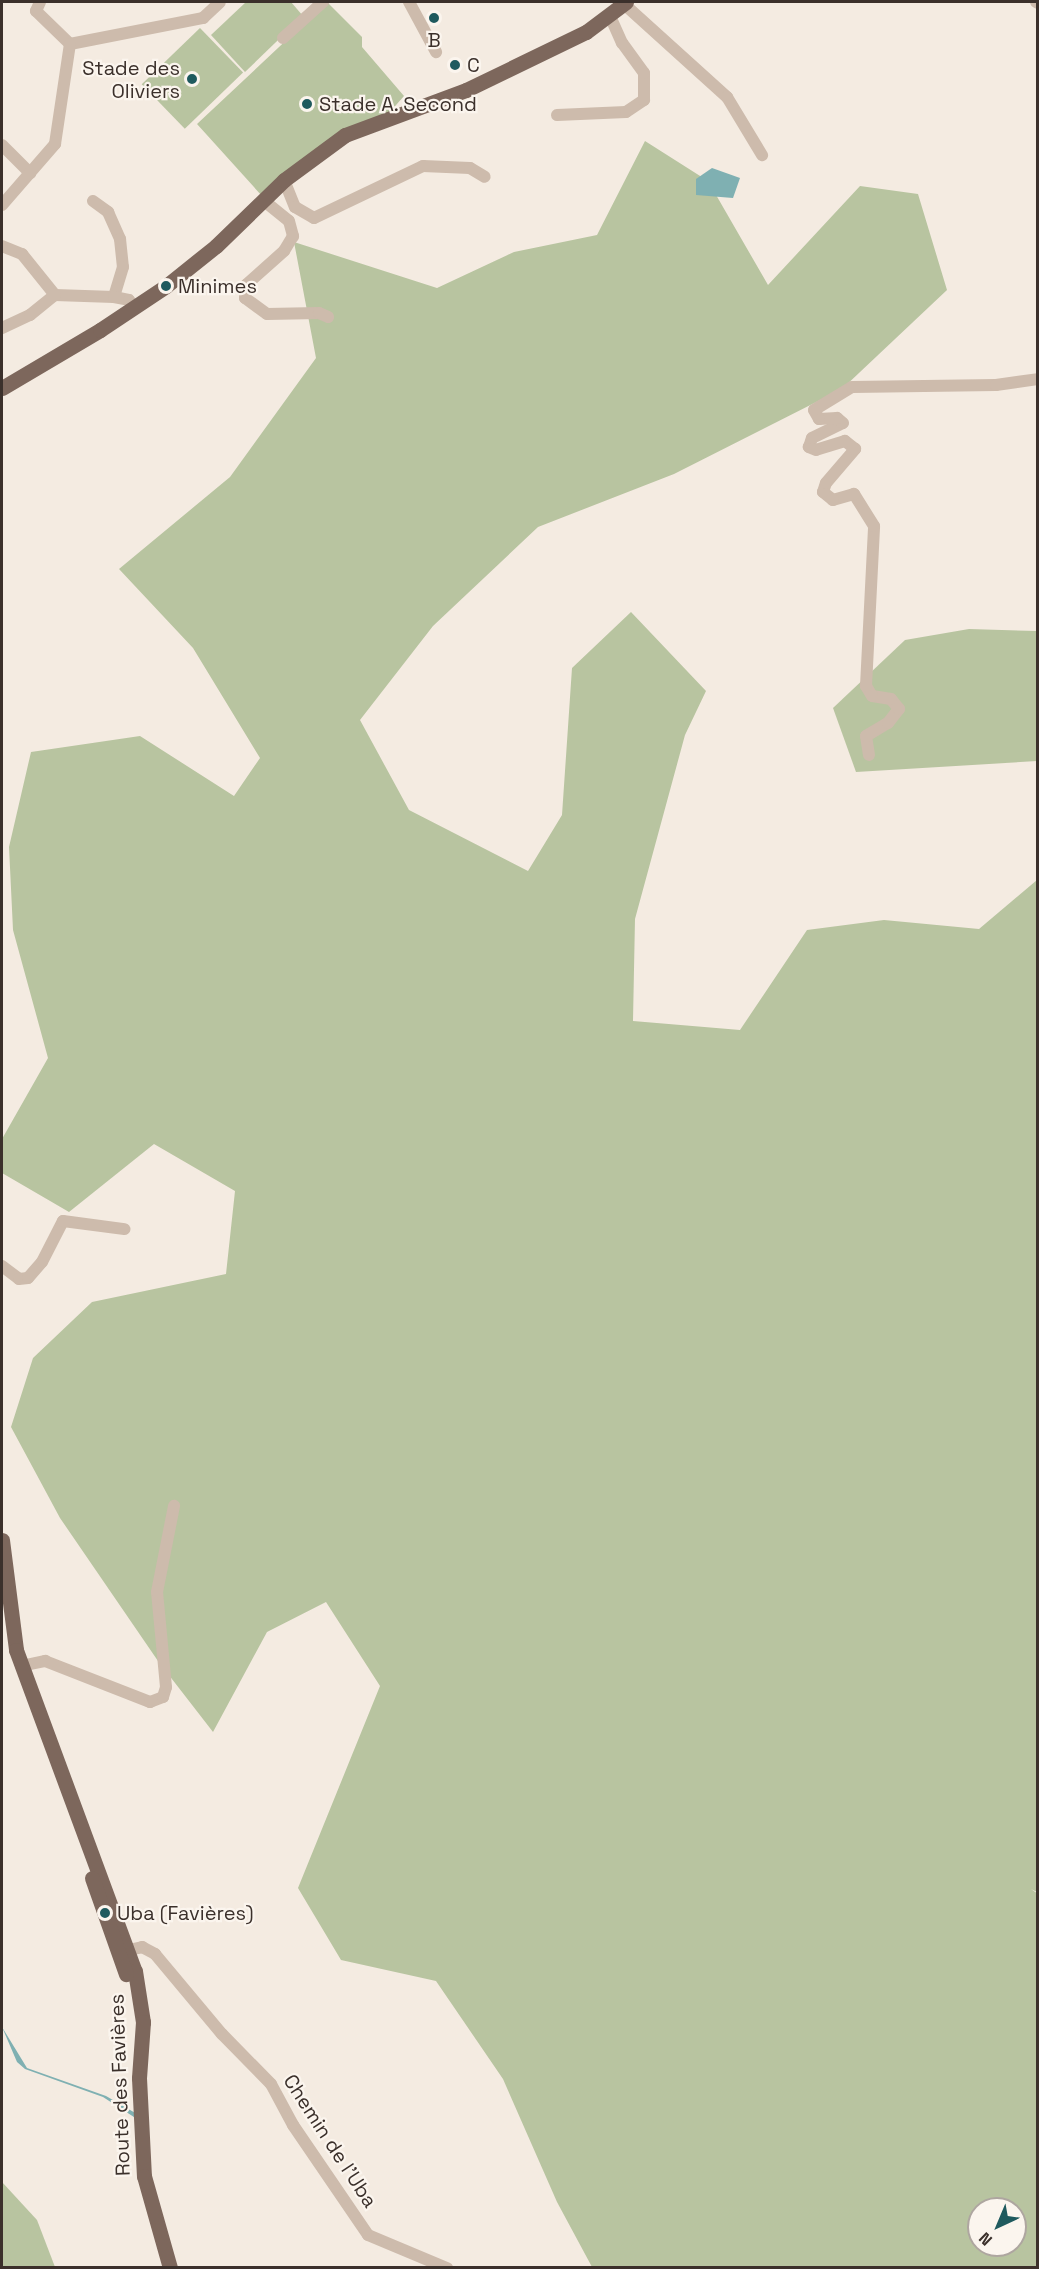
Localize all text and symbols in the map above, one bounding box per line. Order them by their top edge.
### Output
marker: B [427,11,441,25]
place label: B [427,28,441,52]
place label: C [467,53,480,77]
place label: Stade des Oliviers [82,56,180,103]
marker: C [448,58,462,72]
marker: Stade des Oliviers [185,72,199,86]
place label: Stade A. Second [319,92,478,116]
marker: Stade A. Second [300,97,314,111]
place label: Minimes [178,274,257,298]
marker: Minimes [159,279,173,293]
place label: Uba (Favières) [117,1901,254,1925]
marker: Uba (Favières) [98,1906,112,1920]
street label: Route des Favières [105,1994,135,2176]
street label: Chemin de l'Uba [278,2070,382,2212]
north arrow [967,2197,1027,2257]
text: N [974,2228,997,2250]

